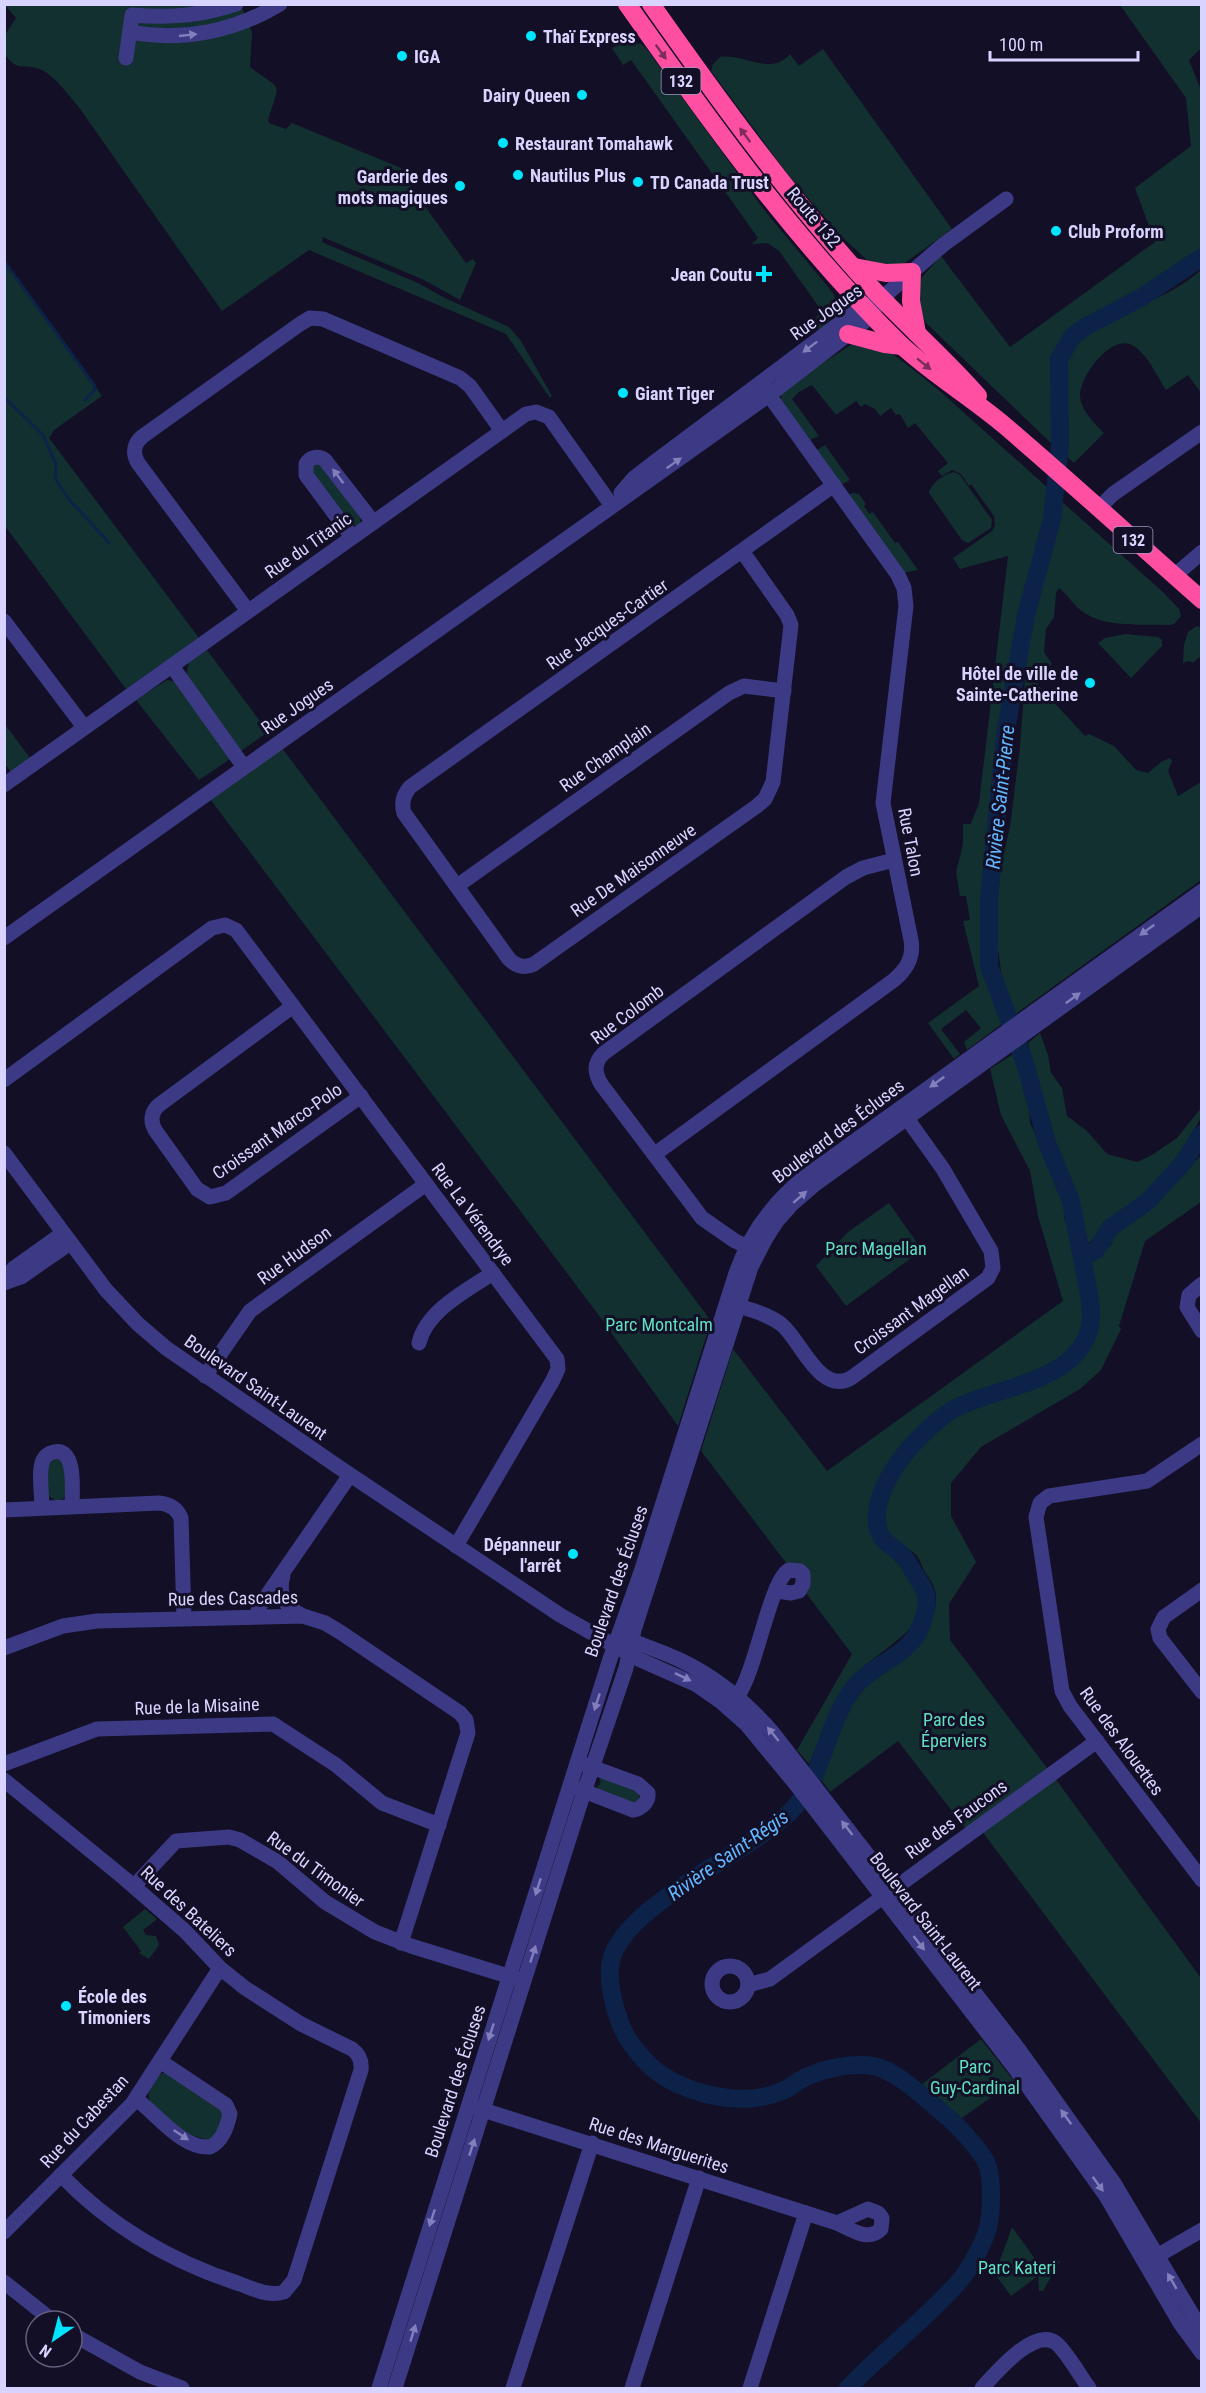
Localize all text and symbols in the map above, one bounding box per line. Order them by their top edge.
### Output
scale bar [990,24,1138,62]
place label: Thaï Express [543,26,636,47]
marker: Thaï Express [524,29,538,43]
one-way arrow [179,30,198,40]
text: 100 m [999,34,1043,55]
one-way arrow [655,44,667,60]
place label: IGA [414,46,440,67]
marker: IGA [395,49,409,63]
road number: 132 [662,68,700,94]
place label: Dairy Queen [483,85,570,106]
marker: Dairy Queen [575,88,589,102]
one-way arrow [739,128,751,144]
place label: Restaurant Tomahawk [515,133,673,154]
marker: Restaurant Tomahawk [496,136,510,150]
place label: Nautilus Plus [530,165,626,186]
place label: Garderie des mots magiques [338,166,448,208]
marker: Nautilus Plus [511,168,525,182]
place label: TD Canada Trust [650,172,769,193]
marker: TD Canada Trust [631,175,645,189]
marker: Garderie des mots magiques [453,179,467,193]
street label: Route 132 [783,183,845,251]
place label: Club Proform [1068,221,1164,242]
marker: Club Proform [1049,224,1063,238]
place label: Jean Coutu [671,264,752,285]
marker: Jean Coutu [757,267,771,281]
street label: Rue Jogues [786,280,866,344]
one-way arrow [802,340,817,352]
one-way arrow [917,357,932,369]
place label: Giant Tiger [635,383,715,404]
marker: Giant Tiger [616,386,630,400]
one-way arrow [666,457,682,469]
one-way arrow [331,468,344,484]
street label: Rue du Titanic [261,507,355,583]
road number: 132 [1114,527,1152,553]
street label: Rue Jacques-Cartier [542,574,672,674]
place label: Hôtel de ville de Sainte-Catherine [956,663,1078,705]
street label: Rue Jogues [257,674,337,738]
marker: Hôtel de ville de Sainte-Catherine [1083,676,1097,690]
street label: Rue Champlain [555,718,655,796]
water label: Rivière Saint-Pierre [981,724,1019,870]
street label: Rue Talon [894,806,928,878]
street label: Rue De Maisonneuve [566,819,700,921]
one-way arrow [1139,924,1154,936]
street label: Rue Colomb [586,980,668,1048]
one-way arrow [1065,992,1081,1004]
street label: Boulevard des Écluses [768,1075,908,1187]
one-way arrow [929,1076,945,1088]
street label: Croissant Marco-Polo [208,1078,346,1184]
street label: Rue La Vérendrye [428,1159,518,1269]
one-way arrow [792,1191,807,1204]
street label: Rue Hudson [253,1221,335,1289]
park label: Parc Magellan [825,1238,927,1259]
street label: Croissant Magellan [849,1261,973,1359]
park label: Parc Montcalm [605,1314,713,1335]
street label: Boulevard Saint-Laurent [181,1330,331,1444]
street label: Boulevard des Écluses [580,1502,652,1660]
place label: Dépanneur l'arrêt [484,1534,561,1576]
marker: Dépanneur l'arrêt [566,1547,580,1561]
street label: Rue des Cascades [168,1586,298,1610]
one-way arrow [674,1673,691,1682]
street label: Rue des Alouettes [1076,1683,1168,1799]
street label: Rue de la Misaine [134,1693,260,1719]
one-way arrow [591,1693,601,1711]
park label: Parc des Éperviers [921,1709,987,1751]
one-way arrow [767,1727,780,1742]
street label: Rue des Faucons [901,1775,1011,1863]
water label: Rivière Saint-Régis [663,1804,793,1906]
one-way arrow [840,1820,853,1836]
street label: Rue du Timonier [263,1827,369,1912]
street label: Boulevard Saint-Laurent [866,1848,986,1994]
street label: Rue des Bateliers [137,1861,241,1961]
one-way arrow [532,1878,542,1896]
one-way arrow [912,1936,924,1951]
one-way arrow [529,1945,538,1963]
place label: École des Timoniers [78,1986,151,2028]
marker: École des Timoniers [59,1999,73,2013]
street label: Boulevard des Écluses [420,2002,490,2160]
one-way arrow [486,2023,495,2041]
park label: Parc Guy-Cardinal [930,2056,1020,2098]
street label: Rue du Cabestan [36,2070,132,2172]
one-way arrow [1061,2109,1073,2124]
street label: Rue des Marguerites [586,2113,732,2177]
one-way arrow [173,2129,189,2141]
one-way arrow [467,2138,477,2156]
one-way arrow [1092,2176,1104,2192]
one-way arrow [427,2209,437,2227]
park label: Parc Kateri [978,2257,1056,2278]
one-way arrow [1166,2273,1177,2289]
north arrow [24,2309,84,2369]
one-way arrow [408,2324,418,2342]
text: N [36,2340,55,2361]

